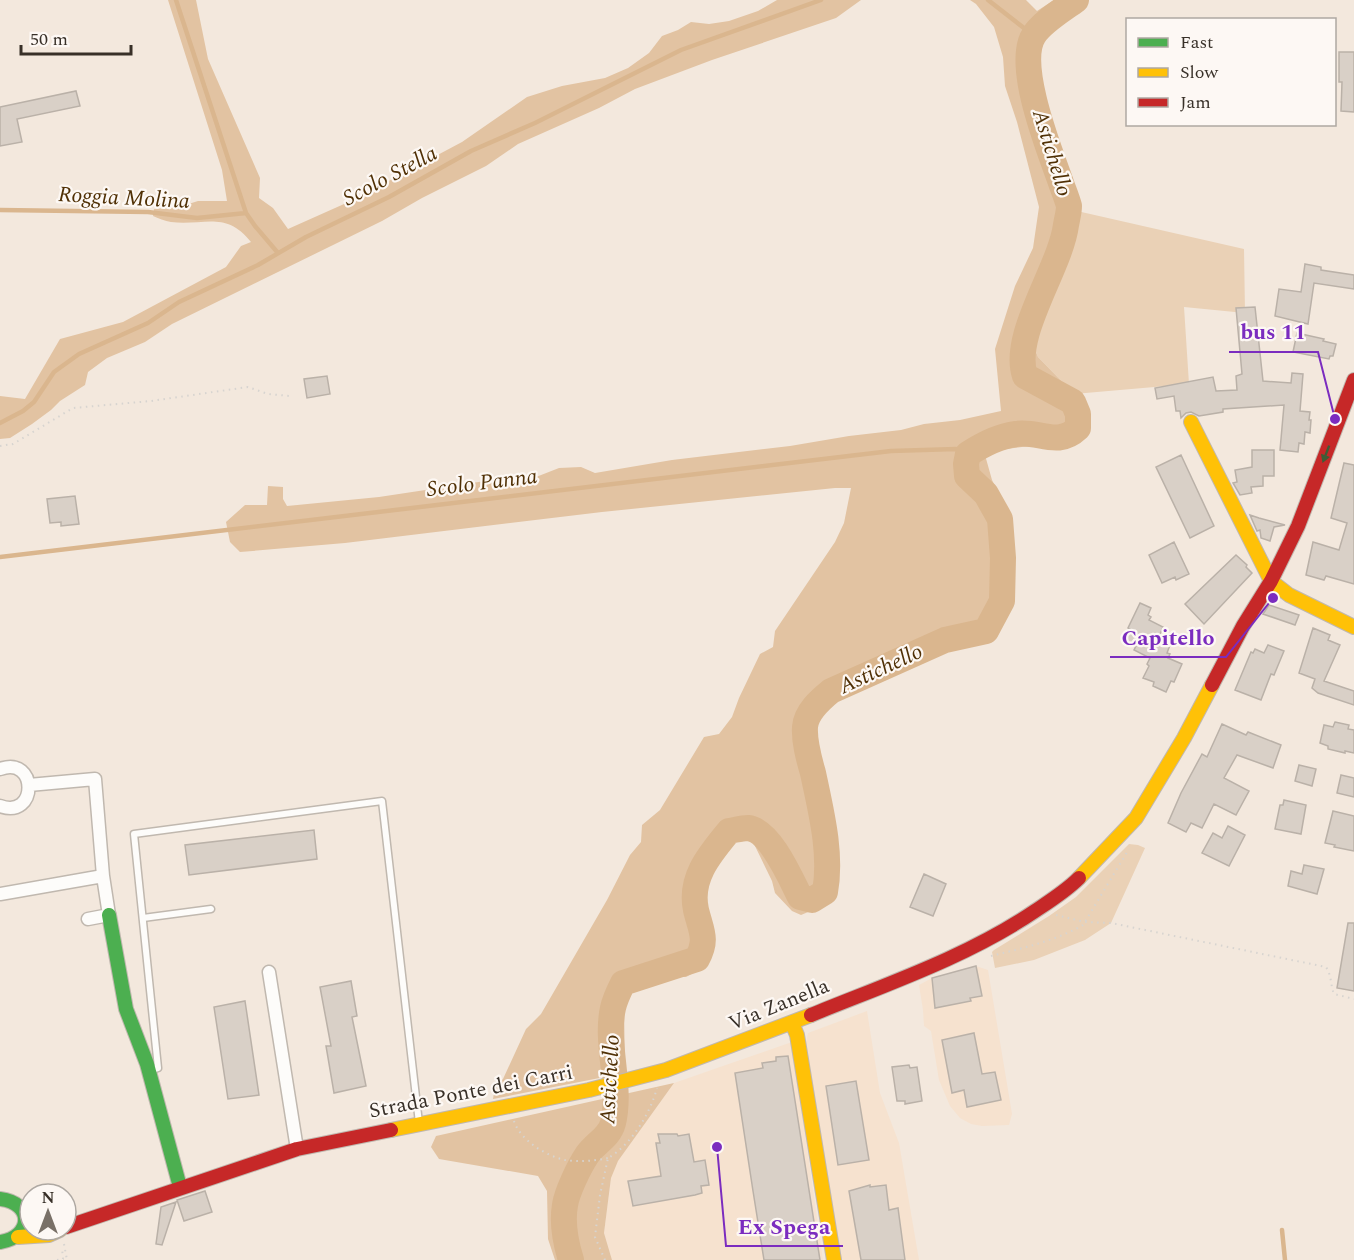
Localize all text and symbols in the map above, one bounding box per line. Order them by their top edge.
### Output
scale bar [21,18,130,56]
legend [1126,18,1336,126]
text: 50 m [30,26,68,53]
text: Fast [1180,29,1213,56]
text: Slow [1180,59,1219,86]
text: Jam [1180,89,1211,116]
water label: Astichello [1023,104,1081,201]
water label: Scolo Stella [337,137,443,215]
water label: Roggia Molina [57,178,191,218]
callout: bus 11 [1229,312,1318,352]
text: bus 11 [1240,316,1306,349]
one-way arrow [1321,445,1330,463]
water label: Scolo Panna [425,460,539,506]
callout: Capitello [1110,617,1226,657]
text: Capitello [1122,622,1214,655]
water label: Astichello [833,635,928,703]
street label: Via Zanella [724,970,835,1040]
water label: Astichello [591,1034,629,1125]
street label: Strada Ponte dei Carri [366,1057,576,1127]
north arrow [18,1182,78,1242]
text: N [41,1186,55,1210]
callout: Ex Spega [726,1206,843,1246]
text: Ex Spega [738,1211,831,1244]

